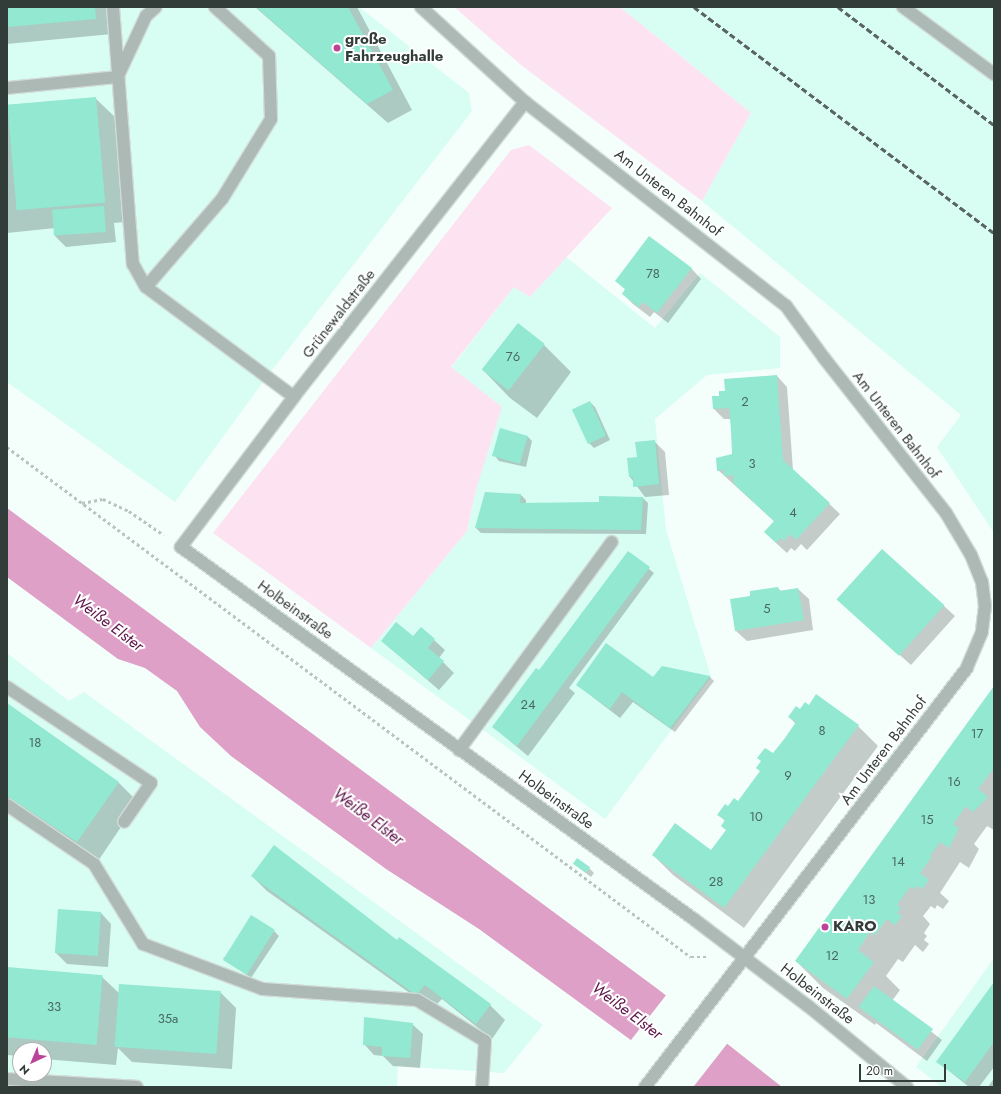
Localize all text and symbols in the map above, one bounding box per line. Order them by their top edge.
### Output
place label: große Fahrzeughalle [345,30,443,65]
marker: große Fahrzeughalle [332,43,342,53]
street label: Am Unteren Bahnhof [611,145,725,241]
street label: Grünewaldstraße [299,266,379,362]
house number: 78 [646,266,660,282]
house number: 76 [506,349,520,365]
street label: Am Unteren Bahnhof [848,368,944,482]
house number: 2 [741,394,749,410]
house number: 3 [748,456,756,472]
house number: 4 [789,505,797,521]
street label: Holbeinstraße [254,577,336,643]
water label: Weiße Elster [69,590,147,656]
house number: 5 [763,601,771,617]
street label: Am Unteren Bahnhof [837,693,931,809]
house number: 24 [521,697,535,713]
house number: 8 [818,723,826,739]
house number: 17 [971,726,983,742]
house number: 18 [29,735,41,751]
street label: Holbeinstraße [515,767,597,833]
house number: 9 [784,768,792,784]
house number: 16 [947,774,961,790]
water label: Weiße Elster [329,784,407,850]
house number: 10 [749,809,763,825]
house number: 15 [920,812,934,828]
house number: 14 [891,854,905,870]
house number: 28 [709,874,723,890]
house number: 13 [863,892,875,908]
place label: KARO [833,918,877,936]
marker: KARO [820,922,830,932]
house number: 12 [825,948,839,964]
street label: Holbeinstraße [777,960,857,1028]
water label: Weiße Elster [588,978,666,1044]
house number: 33 [47,999,61,1015]
house number: 35a [158,1011,178,1027]
north arrow [12,1042,52,1082]
scale bar [861,1056,948,1082]
text: N [16,1061,33,1079]
text: 20 m [866,1062,893,1080]

